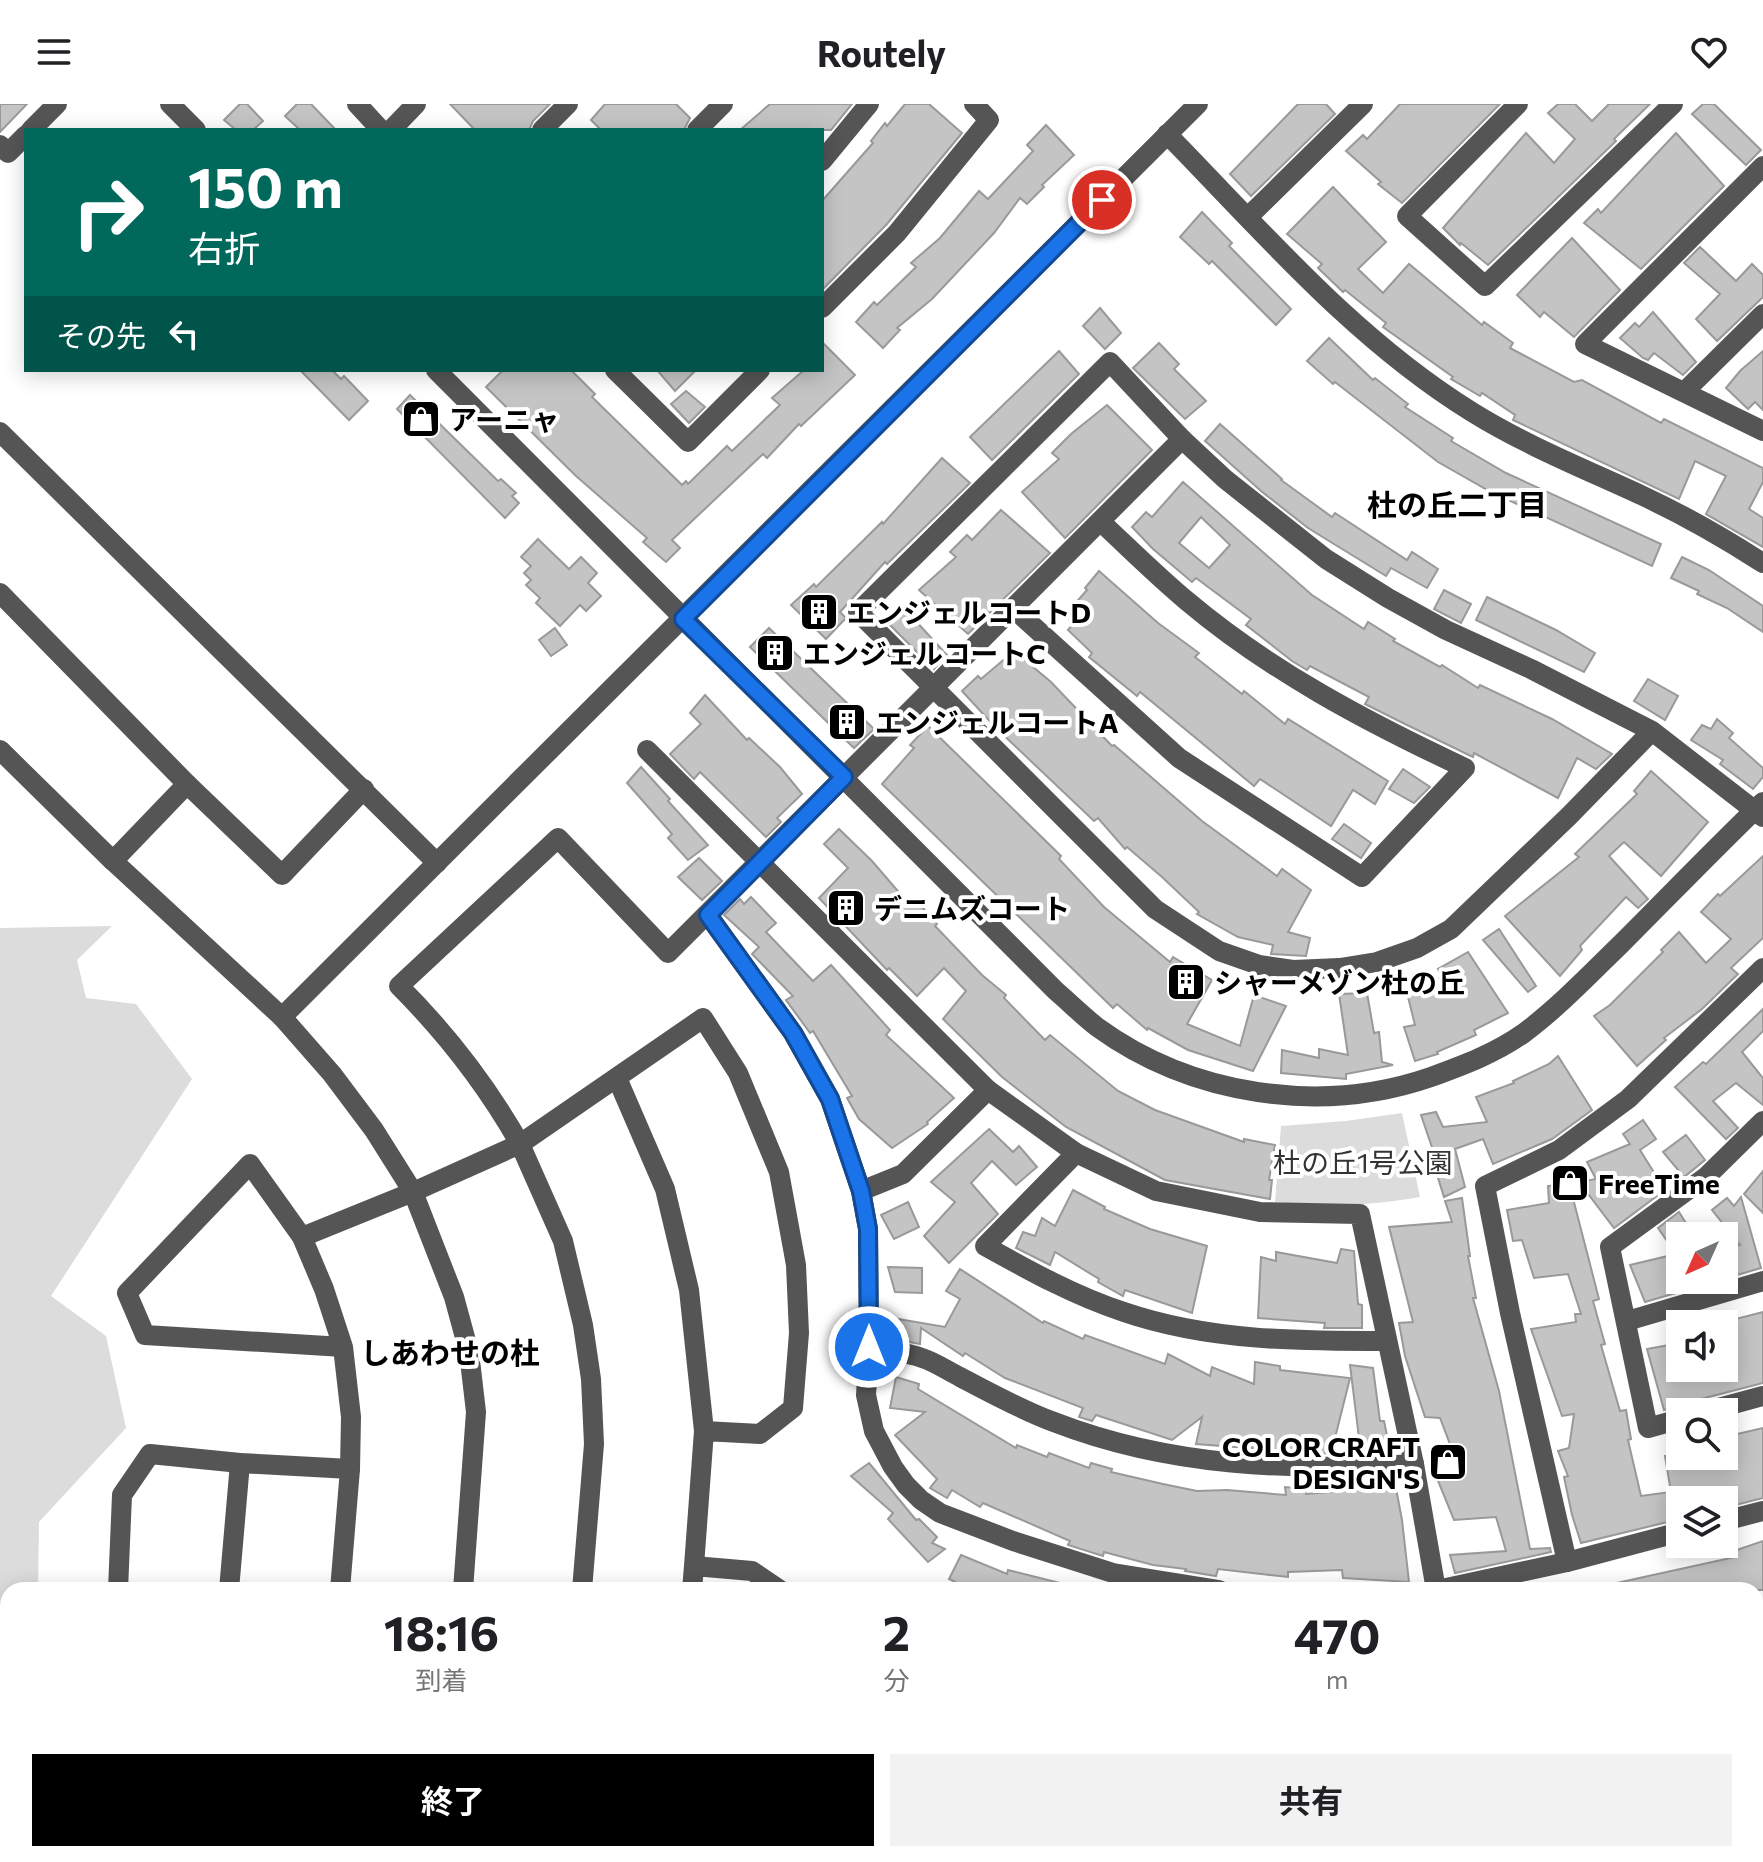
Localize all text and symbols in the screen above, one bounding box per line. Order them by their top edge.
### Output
icon: menu [32,30,76,74]
text: Routely [817,30,946,74]
icon: heart [1687,30,1731,74]
text: 150 m [188,151,343,220]
icon: right [56,160,160,264]
pin [1068,166,1136,234]
icon: arrive [1080,178,1124,222]
text: 右折 [188,225,260,269]
icon: left [162,312,206,356]
text: その先 [56,316,146,353]
shop icon: アーニャ [400,398,442,440]
place label: アーニャ [449,402,559,436]
district label: 杜の丘二丁目 [1367,485,1547,522]
building icon: エンジェルコートD [798,591,840,633]
place label: エンジェルコートD [847,595,1091,629]
building icon: エンジェルコートC [754,632,796,674]
place label: エンジェルコートC [803,636,1046,670]
building icon: エンジェルコートA [826,701,868,743]
place label: エンジェルコートA [875,705,1119,739]
building icon: デニムズコート [825,887,867,929]
place label: デニムズコート [874,891,1070,925]
building icon: シャーメゾン杜の丘 [1165,961,1207,1003]
place label: シャーメゾン杜の丘 [1214,965,1465,999]
park label: 杜の丘1号公園 [1273,1145,1453,1179]
shop icon: FreeTime [1549,1162,1591,1204]
place label: FreeTime [1598,1166,1720,1200]
north arrow [1666,1222,1738,1294]
map controls [1666,1222,1738,1558]
position arrow [827,1305,911,1389]
button: sound [1666,1310,1738,1382]
district label: しあわせの杜 [360,1333,540,1370]
button: search [1666,1398,1738,1470]
place label: COLOR CRAFT DESIGN'S [1222,1429,1420,1495]
shop icon: COLOR CRAFT DESIGN'S [1427,1441,1469,1483]
button: layers [1666,1486,1738,1558]
text: 18:16 [384,1602,499,1661]
text: 2 [883,1602,910,1661]
text: 470 [1294,1605,1380,1664]
text: m [1326,1663,1348,1694]
text: 到着 [415,1664,467,1695]
text: 分 [883,1664,909,1695]
button: 終了 [32,1754,874,1846]
button: 共有 [890,1754,1732,1846]

